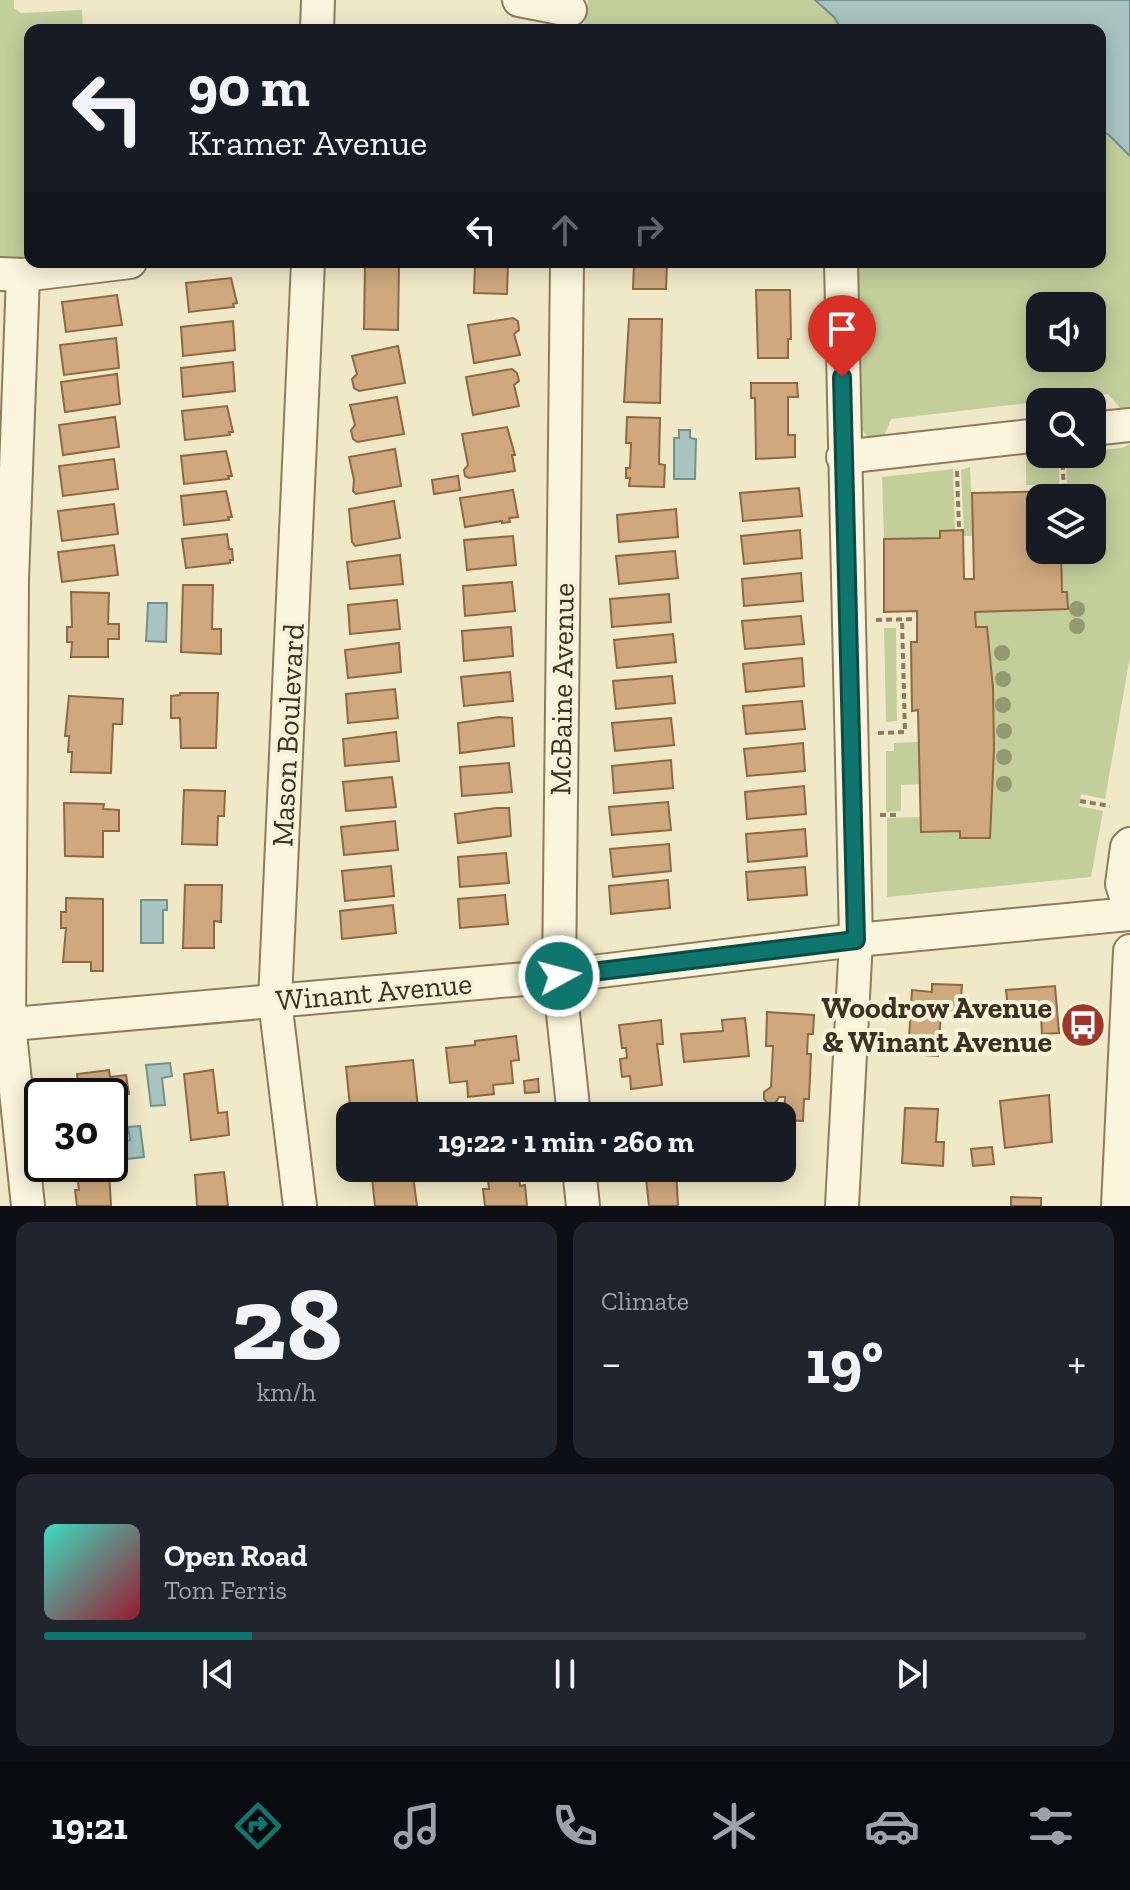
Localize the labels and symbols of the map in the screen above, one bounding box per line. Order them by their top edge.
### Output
pin [808,295,876,377]
street label: McBaine Avenue [542,582,582,796]
street label: Mason Boulevard [264,622,312,848]
position arrow [517,934,601,1018]
street label: Winant Avenue [274,965,474,1019]
place label: Woodrow Avenue & Winant Avenue [822,990,1052,1060]
bus stop icon: Woodrow Avenue & Winant Avenue [1059,1001,1107,1049]
speed limit sign: 30 [24,1078,128,1182]

